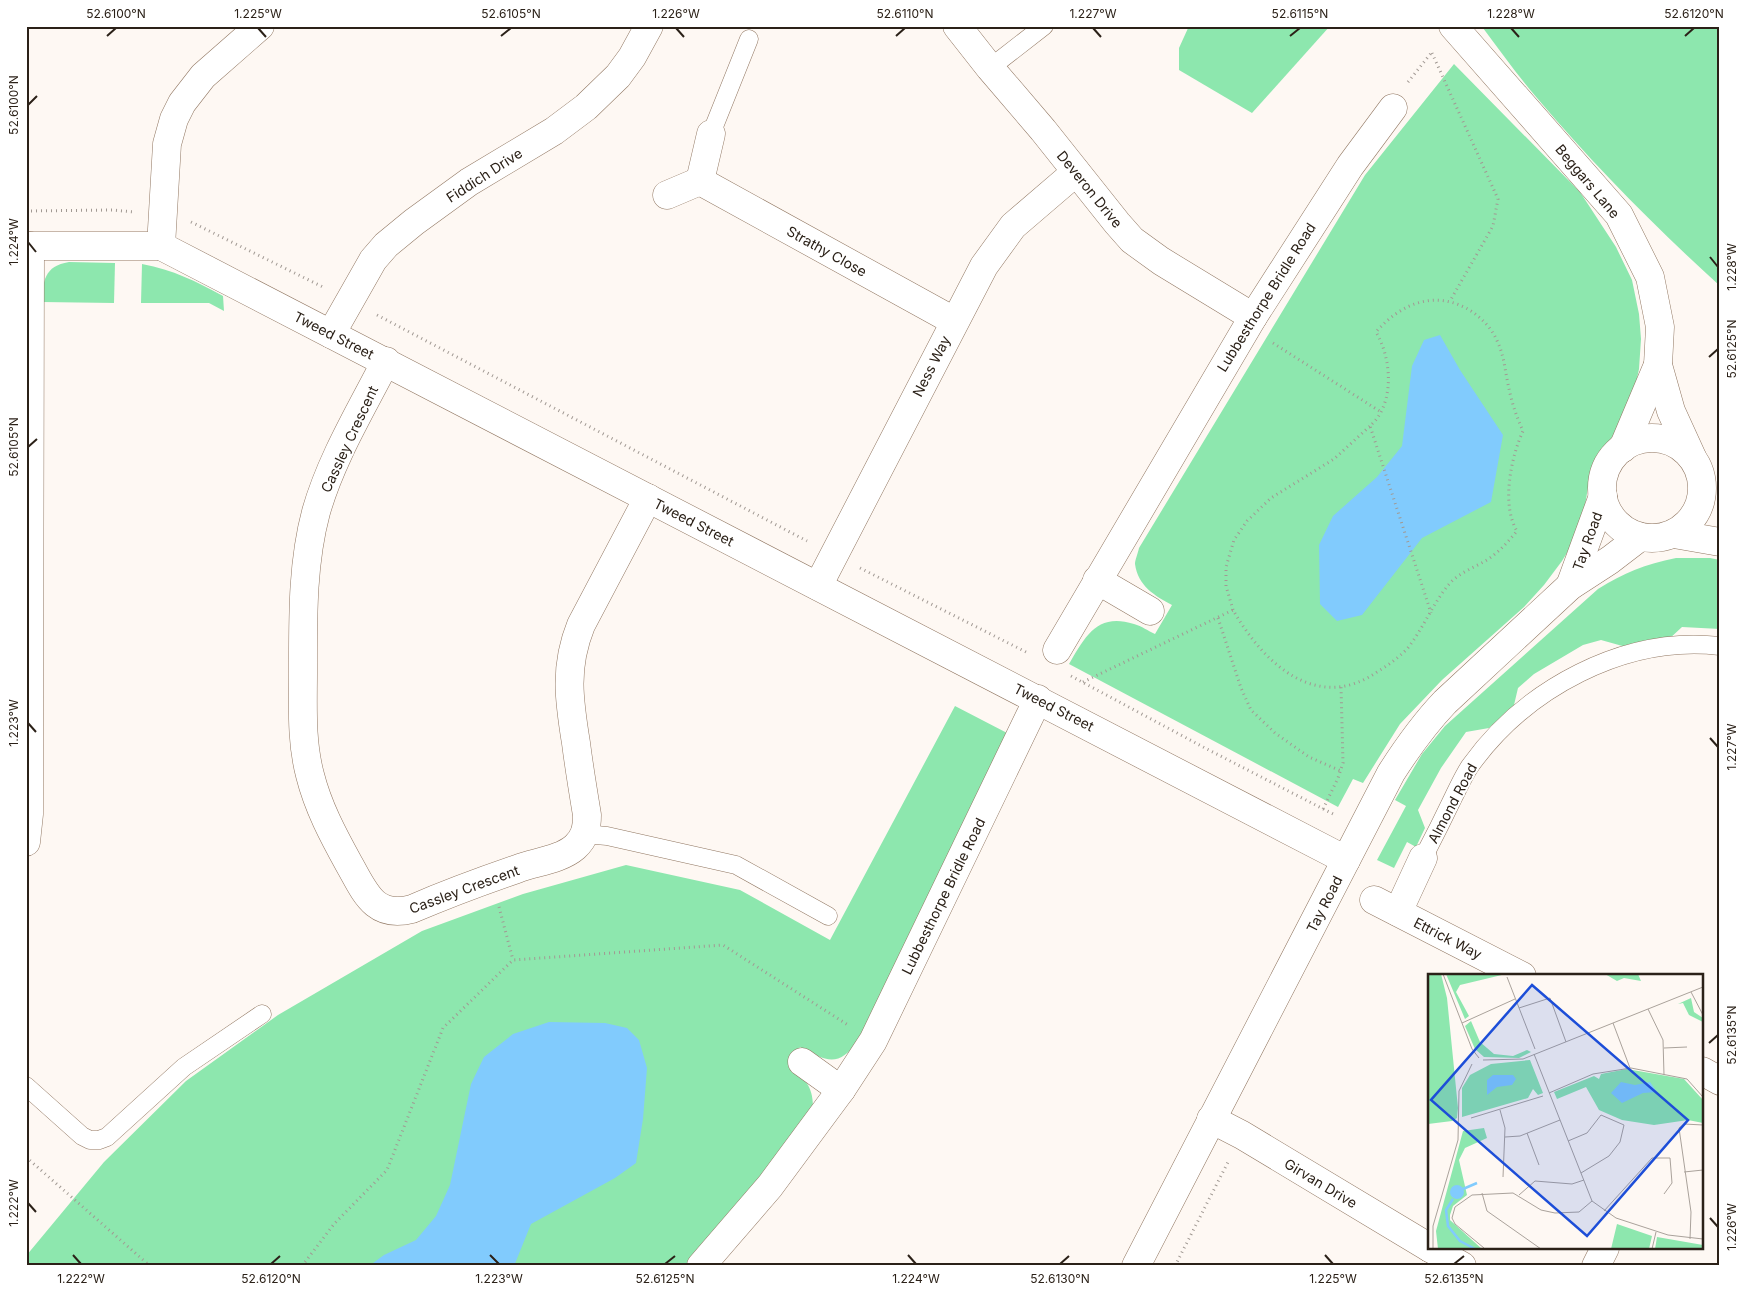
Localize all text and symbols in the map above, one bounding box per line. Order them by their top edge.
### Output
text: 52.6100°N [86,6,146,21]
text: 1.225°W [234,6,282,21]
text: 52.6105°N [481,6,541,21]
text: 1.226°W [652,6,700,21]
text: 52.6110°N [876,6,934,21]
text: 1.227°W [1069,6,1117,21]
text: 52.6115°N [1272,6,1328,21]
text: 1.228°W [1487,6,1535,21]
text: 52.6120°N [1664,6,1724,21]
text: 52.6100°N [6,75,21,135]
street label: Beggars Lane [1552,141,1624,221]
street label: Fiddich Drive [443,144,525,206]
street label: Deveron Drive [1054,147,1126,231]
text: 1.224°W [6,218,21,266]
street label: Lubbesthorpe Bridle Road [1213,219,1319,375]
street label: Strathy Close [784,222,870,280]
text: 1.228°W [1724,243,1739,291]
street label: Tweed Street [291,308,377,363]
text: 52.6125°N [1724,319,1739,379]
street label: Ness Way [908,333,954,399]
street label: Cassley Crescent [317,383,381,495]
text: 52.6105°N [6,417,21,477]
street label: Tweed Street [651,495,737,550]
street label: Tay Road [1569,509,1605,573]
street label: Tweed Street [1011,680,1097,735]
text: 1.223°W [6,699,21,747]
text: 1.227°W [1724,723,1739,771]
street label: Almond Road [1424,760,1480,846]
street label: Lubbesthorpe Bridle Road [898,815,988,977]
street label: Cassley Crescent [407,861,522,917]
street label: Tay Road [1303,873,1345,935]
street label: Ettrick Way [1411,914,1485,963]
inset map [1428,974,1704,1250]
text: 52.6135°N [1724,1005,1739,1065]
street label: Girvan Drive [1282,1155,1360,1211]
text: 1.222°W [6,1179,21,1227]
text: 1.226°W [1724,1203,1739,1251]
text: 1.222°W [57,1271,105,1286]
text: 52.6120°N [241,1271,301,1286]
text: 1.223°W [475,1271,523,1286]
text: 52.6125°N [635,1271,695,1286]
text: 1.224°W [892,1271,940,1286]
text: 52.6130°N [1030,1271,1090,1286]
text: 1.225°W [1309,1271,1357,1286]
text: 52.6135°N [1424,1271,1484,1286]

